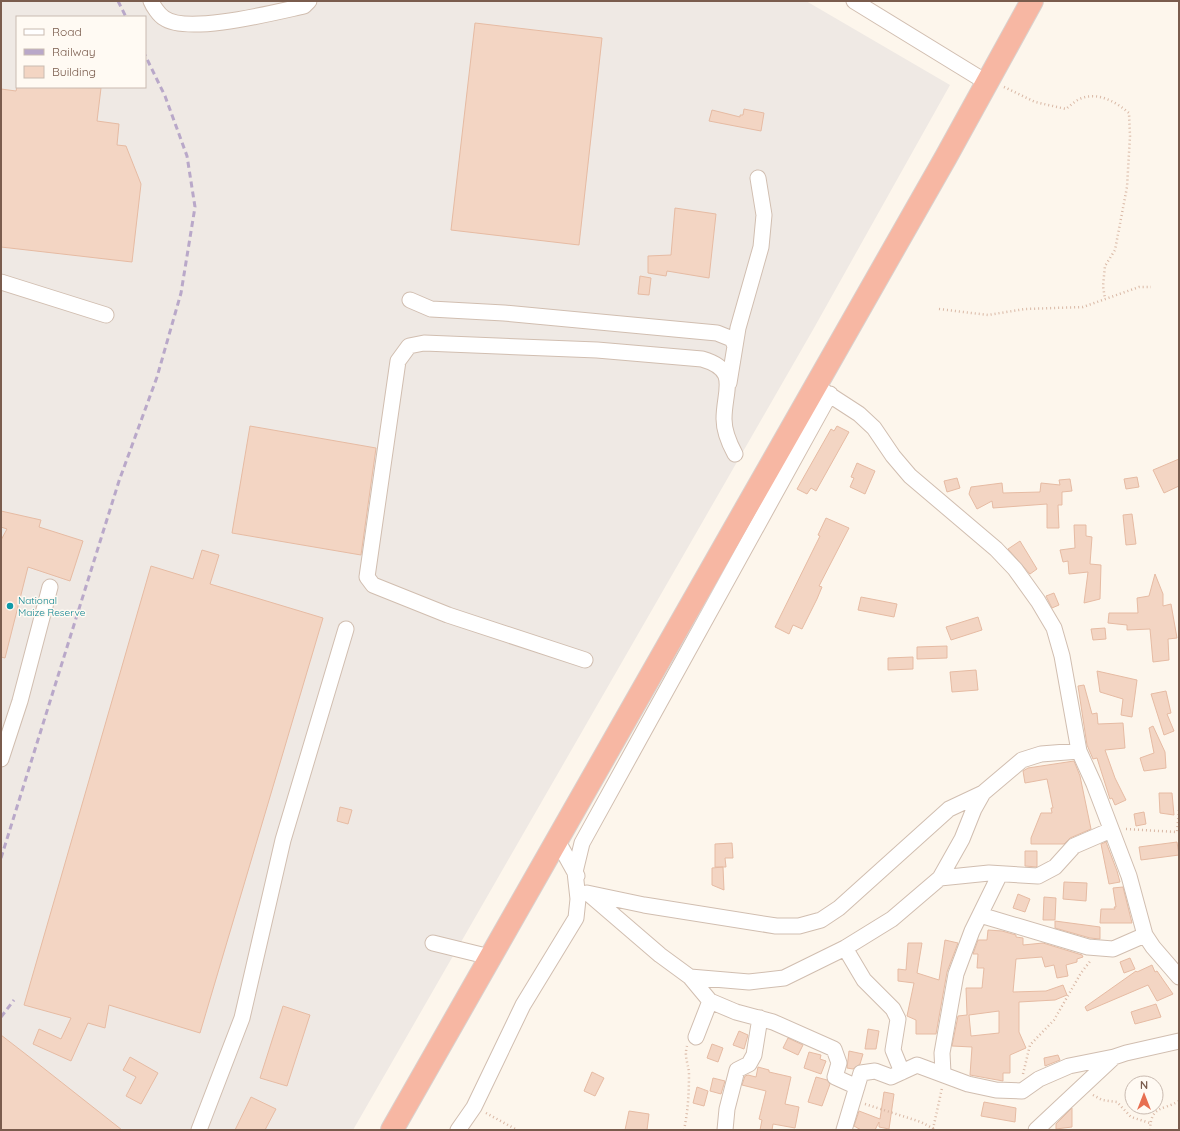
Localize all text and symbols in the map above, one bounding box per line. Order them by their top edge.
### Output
legend [16,16,146,88]
text: Road [52,24,82,39]
text: Railway [52,44,96,59]
text: Building [52,64,96,79]
place label: National Maize Reserve [18,594,86,619]
marker: National Maize Reserve [5,601,15,611]
north arrow [1124,1075,1164,1115]
text: N [1140,1078,1148,1092]

